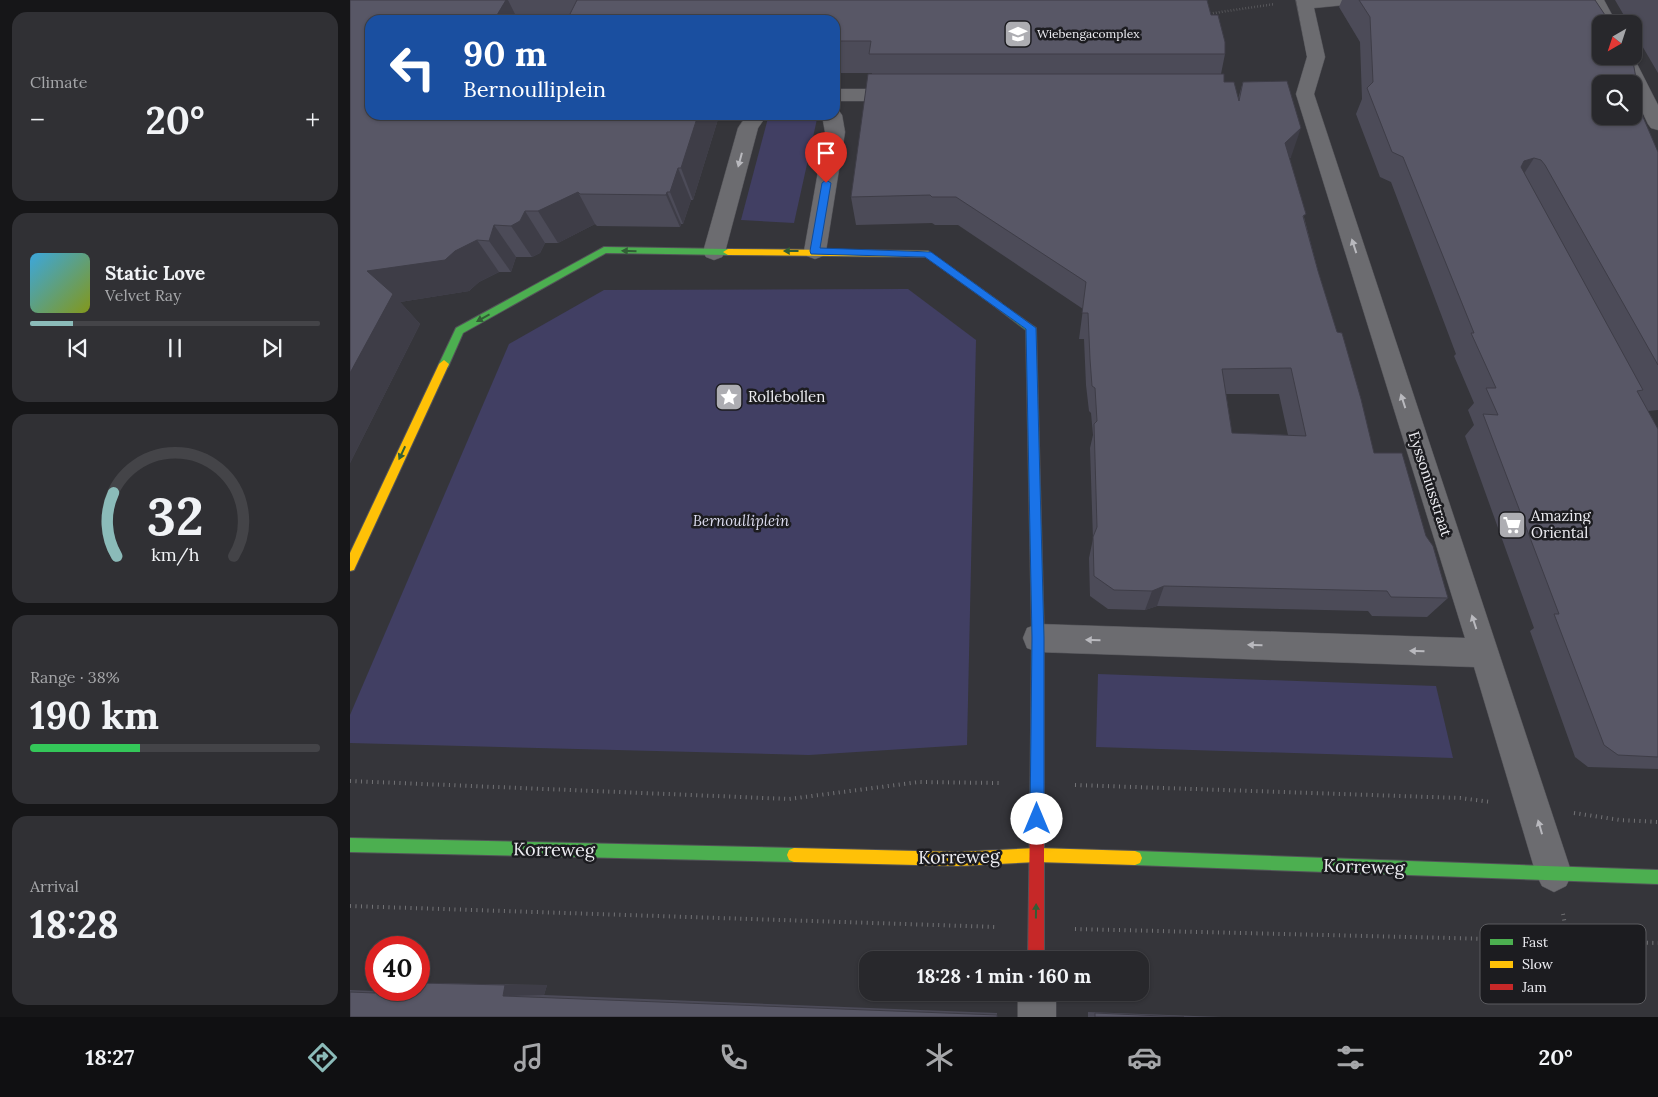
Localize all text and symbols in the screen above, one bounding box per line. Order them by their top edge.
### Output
north arrow [1592,15,1642,65]
map controls [1592,15,1642,125]
school or university icon: Wiebengacomplex [1003,19,1033,49]
place label: Wiebengacomplex [1037,26,1140,41]
text: 90 m [463,31,547,76]
icon: left [380,35,445,100]
text: Climate [30,72,87,92]
text: Bernoulliplein [463,75,606,103]
button: search [1592,75,1642,125]
text: 20° [146,96,204,144]
text: − [30,102,45,138]
text: + [305,102,320,138]
pin [805,132,847,183]
icon: arrive [812,139,840,167]
one-way arrow [735,152,743,167]
one-way arrow [1349,238,1357,253]
one-way arrow [620,247,636,255]
one-way arrow [783,247,799,255]
text: Static Love [105,261,205,285]
text: Velvet Ray [105,285,181,305]
one-way arrow [477,313,490,322]
icon: previous [64,334,92,362]
icon: pause [161,334,189,362]
icon: next [258,334,286,362]
place icon: Rollebollen [714,382,744,412]
place label: Rollebollen [748,387,825,406]
one-way arrow [1399,393,1407,408]
street label: Eyssoniusstraat [1405,429,1456,539]
one-way arrow [398,446,406,460]
text: 32 [147,483,203,549]
place label: Amazing Oriental [1530,506,1592,542]
supermarket icon: Amazing Oriental [1497,510,1527,540]
park label: Bernoulliplein [693,511,790,530]
text: km/h [151,543,199,566]
one-way arrow [1469,615,1477,630]
one-way arrow [1084,636,1100,644]
one-way arrow [1247,641,1263,649]
one-way arrow [1409,647,1425,655]
text: Range · 38% [30,667,120,687]
text: 190 km [30,691,159,739]
position arrow [1010,792,1062,844]
one-way arrow [1536,819,1544,834]
street label: Korreweg [513,837,596,862]
street label: Korreweg [918,844,1001,869]
street label: Korreweg [1323,854,1406,879]
text: Arrival [30,876,79,896]
text: 18:28 [30,900,119,948]
one-way arrow [1032,903,1040,919]
legend [1480,924,1646,1004]
text: Fast [1522,933,1549,951]
speed limit sign: 40 [365,936,430,1001]
text: Slow [1522,955,1554,973]
text: 18:28 · 1 min · 160 m [917,964,1091,988]
text: Jam [1521,978,1547,996]
icon: directions [305,1040,340,1075]
icon: music [511,1040,546,1075]
icon: phone [716,1040,751,1075]
icon: climate [922,1040,957,1075]
icon: car [1127,1040,1162,1075]
icon: filters [1333,1040,1368,1075]
text: 18:27 [85,1043,134,1071]
text: 20° [1539,1043,1573,1071]

